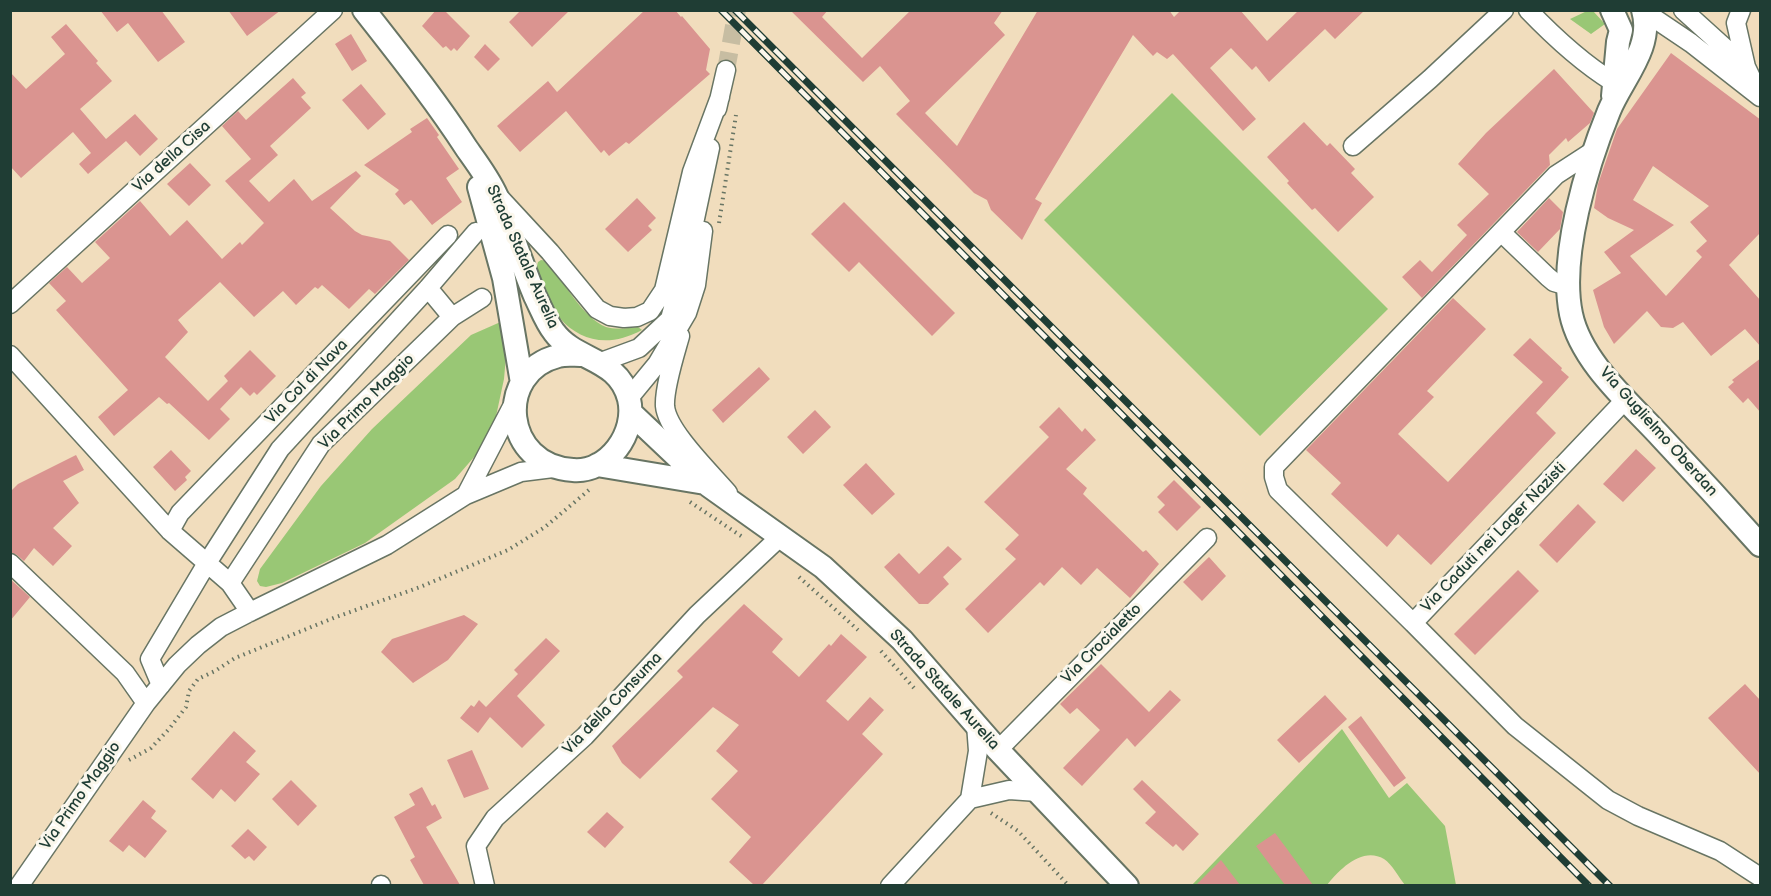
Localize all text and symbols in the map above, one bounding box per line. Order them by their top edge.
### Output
street label: Via della Cisa [129,117,215,197]
street label: Strada Statale Aurelia [482,182,562,332]
street label: Via Col di Nava [262,336,352,428]
street label: Via Primo Maggio [315,350,419,454]
street label: Via Guglielmo Oberdan [1595,363,1721,501]
street label: Via Caduti nei Lager Nazisti [1417,459,1571,617]
street label: Via Crocialetto [1058,600,1146,688]
street label: Strada Statale Aurelia [885,626,1003,754]
street label: Via della Consuma [559,649,667,759]
street label: Via Primo Maggio [37,738,125,854]

